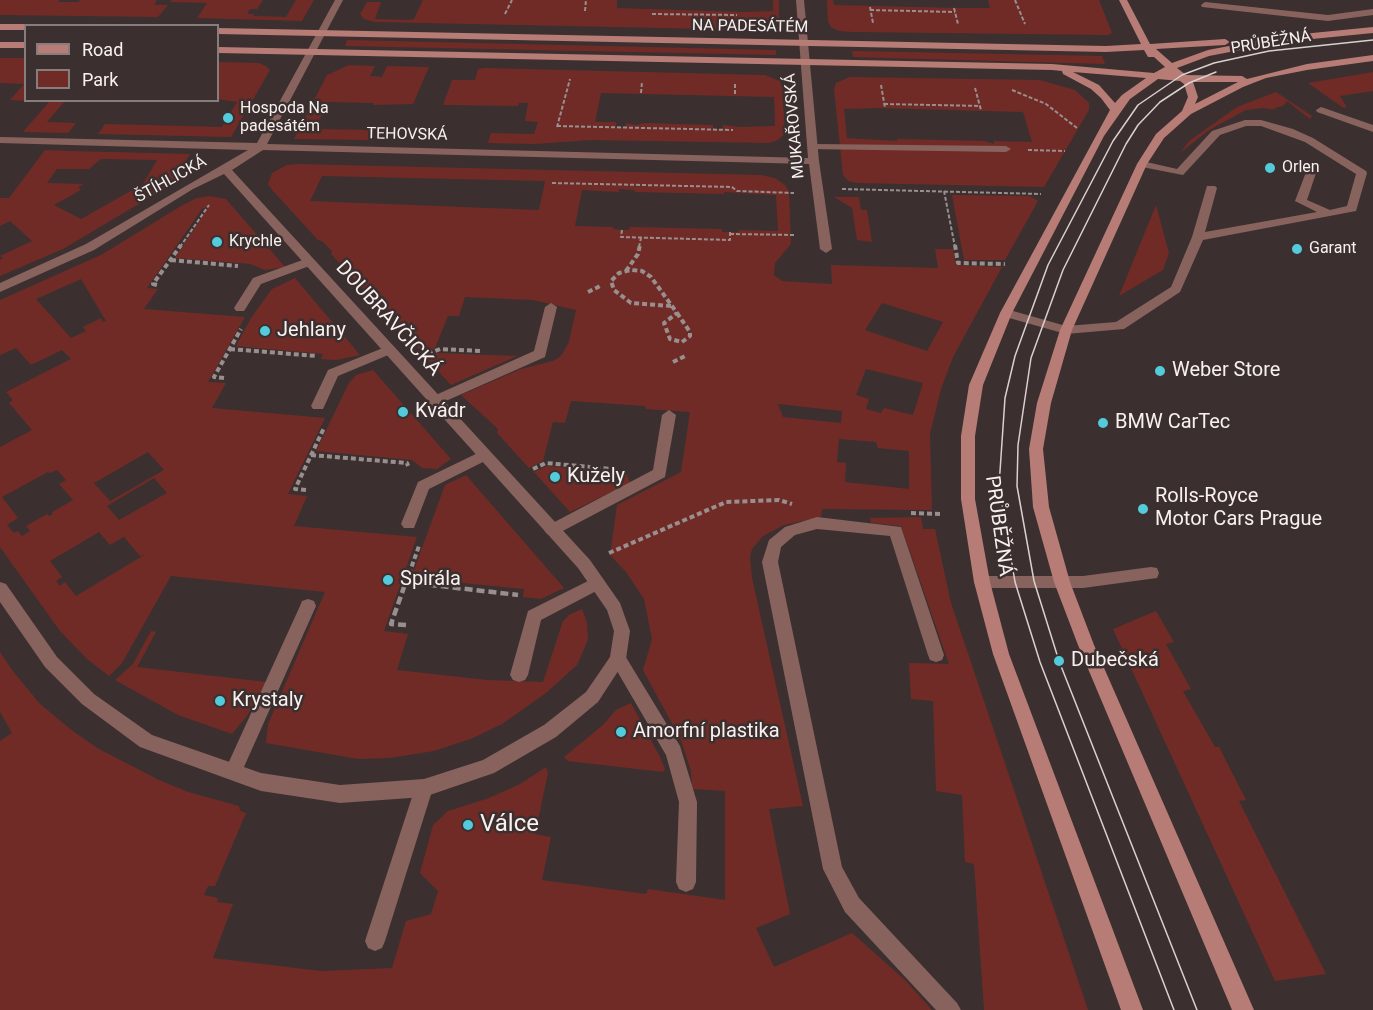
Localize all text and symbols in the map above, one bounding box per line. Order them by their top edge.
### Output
street label: NA PADESÁTÉM [692,16,808,38]
legend [24,24,219,102]
street label: PRŮBĚŽNÁ [1230,27,1312,59]
text: Road [82,39,123,60]
text: Park [82,69,118,90]
street label: MUKAŘOVSKÁ [781,73,809,179]
place label: Hospoda Na padesátém [240,99,329,137]
marker: Hospoda Na padesátém [221,111,235,125]
street label: TEHOVSKÁ [366,125,448,145]
street label: ŠTÍHLICKÁ [132,153,210,207]
place label: Orlen [1282,158,1320,178]
marker: Orlen [1263,161,1277,175]
place label: Krychle [229,232,282,252]
marker: Krychle [210,235,224,249]
place label: Garant [1309,239,1356,259]
marker: Garant [1290,242,1304,256]
street label: DOUBRAVČICKÁ [330,257,446,381]
place label: Jehlany [277,319,346,343]
marker: Jehlany [258,324,272,338]
place label: Weber Store [1172,359,1280,383]
marker: Weber Store [1153,364,1167,378]
place label: Kvádr [415,400,466,424]
marker: Kvádr [396,405,410,419]
place label: BMW CarTec [1115,411,1230,435]
marker: BMW CarTec [1096,416,1110,430]
place label: Kužely [567,465,625,489]
marker: Kužely [548,470,562,484]
street label: PRŮBĚŽNÁ [979,474,1017,578]
place label: Rolls-Royce Motor Cars Prague [1155,485,1322,532]
marker: Rolls-Royce Motor Cars Prague [1136,502,1150,516]
place label: Spirála [400,568,461,592]
marker: Spirála [381,573,395,587]
place label: Dubečská [1071,649,1159,673]
marker: Dubečská [1052,654,1066,668]
place label: Krystaly [232,689,303,713]
marker: Krystaly [213,694,227,708]
place label: Amorfní plastika [633,720,780,744]
marker: Amorfní plastika [614,725,628,739]
place label: Válce [480,811,539,839]
marker: Válce [461,818,475,832]

